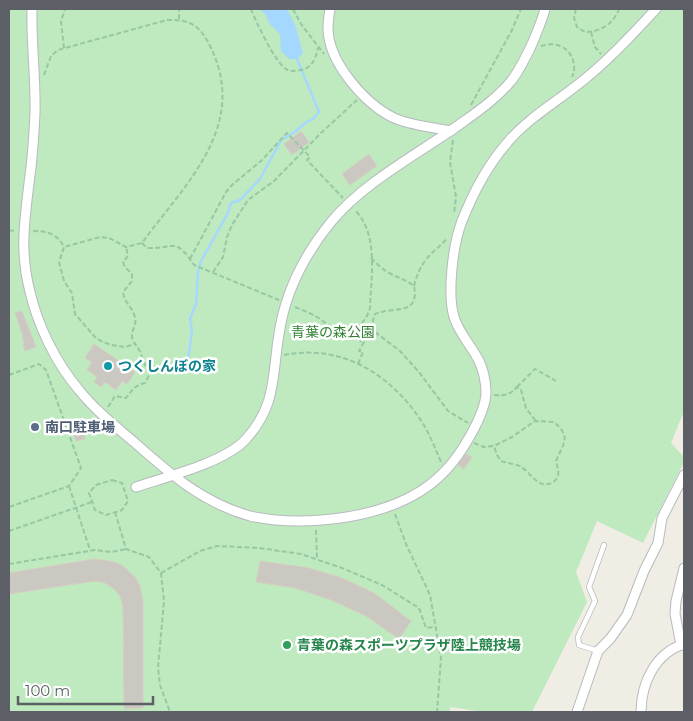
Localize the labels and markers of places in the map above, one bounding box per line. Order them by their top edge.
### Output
place label: つくしんぼの家 [118,357,216,375]
marker: つくしんぼの家 [102,360,114,372]
place label: 南口駐車場 [45,418,115,436]
marker: 南口駐車場 [29,421,41,433]
place label: 青葉の森スポーツプラザ陸上競技場 [297,636,521,654]
marker: 青葉の森スポーツプラザ陸上競技場 [281,639,293,651]

